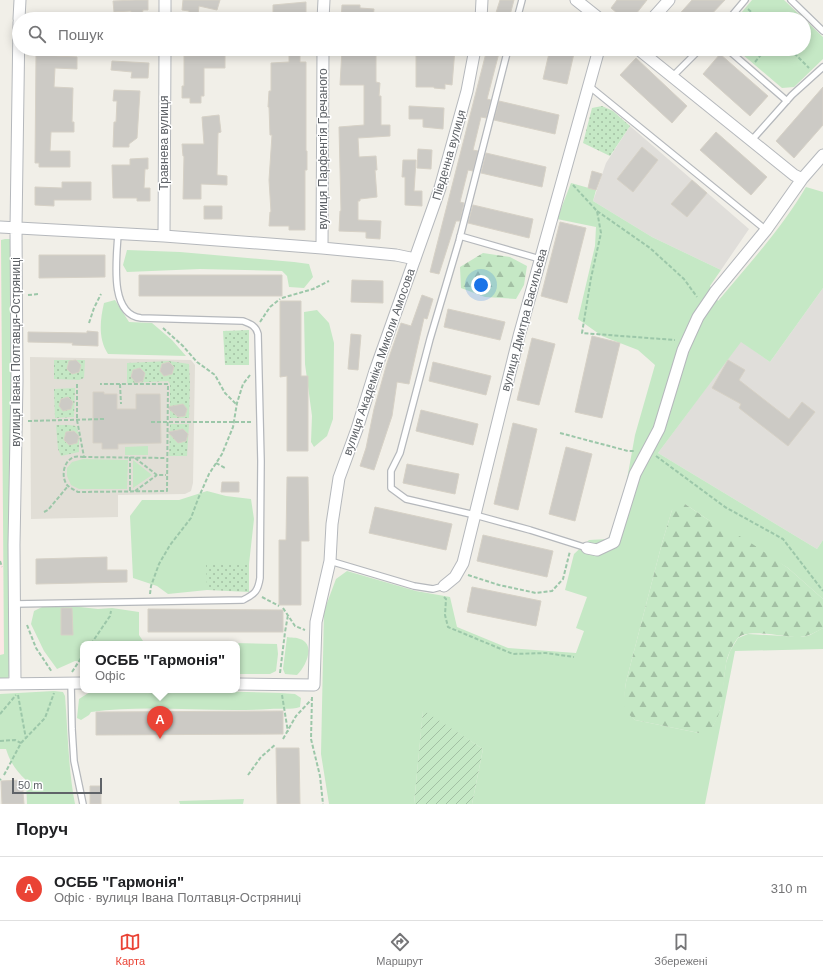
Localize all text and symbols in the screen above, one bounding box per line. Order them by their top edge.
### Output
search box [12,12,811,56]
icon: search [26,23,48,45]
text: Пошук [58,26,103,43]
street label: вулиця Парфентія Гречаного [316,68,330,230]
street label: Травнева вулиця [157,96,171,190]
street label: Південна вулиця [429,108,469,202]
street label: вулиця Дмитра Васильєва [498,247,550,393]
street label: вулиця Івана Полтавця-Остряниці [9,257,23,447]
street label: вулиця Академіка Миколи Амосова [340,266,418,457]
your location [471,275,491,295]
popup [80,641,240,693]
text: ОСББ "Гармонія" [95,651,225,668]
text: Офіс [95,668,125,683]
pin: A [147,706,173,739]
scale bar [12,776,102,795]
text: 50 m [18,779,42,791]
text: Поруч [16,820,68,839]
text: ОСББ "Гармонія" [54,873,184,890]
text: A [24,881,34,896]
text: 310 m [771,881,807,896]
text: Офіс · вулиця Івана Полтавця-Остряниці [54,890,301,905]
tab: Карта [116,931,145,967]
tab: Маршрут [376,931,423,967]
tab: Збережені [654,931,707,967]

